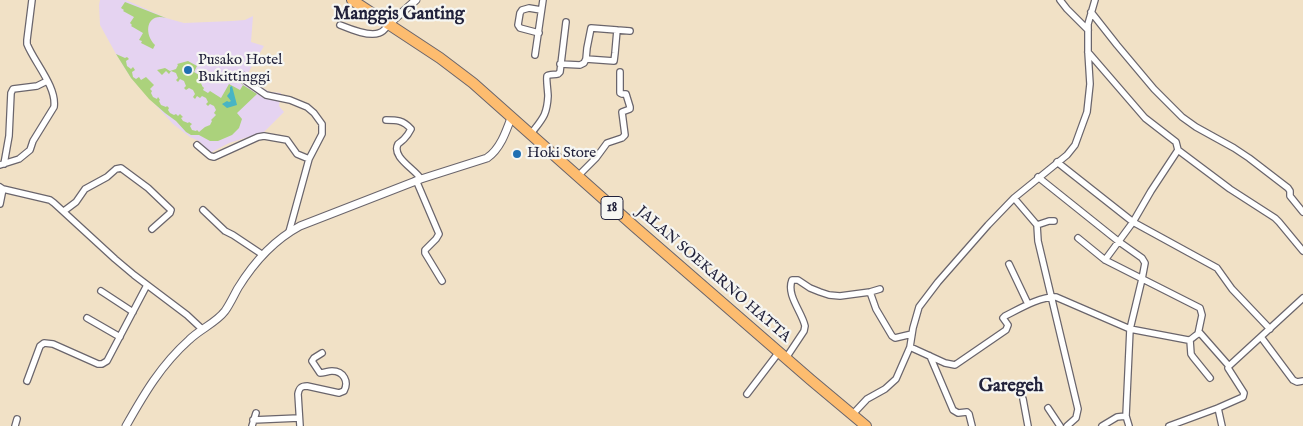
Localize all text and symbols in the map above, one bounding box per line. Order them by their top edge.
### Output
district label: Manggis Ganting [334,4,464,26]
place label: Pusako Hotel Bukittinggi [198,52,282,87]
marker: Pusako Hotel Bukittinggi [182,64,194,76]
place label: Hoki Store [527,145,596,163]
marker: Hoki Store [511,148,523,160]
road number: 18 [601,197,623,220]
street label: JALAN SOEKARNO HATTA [632,203,794,347]
district label: Garegeh [979,376,1043,398]

